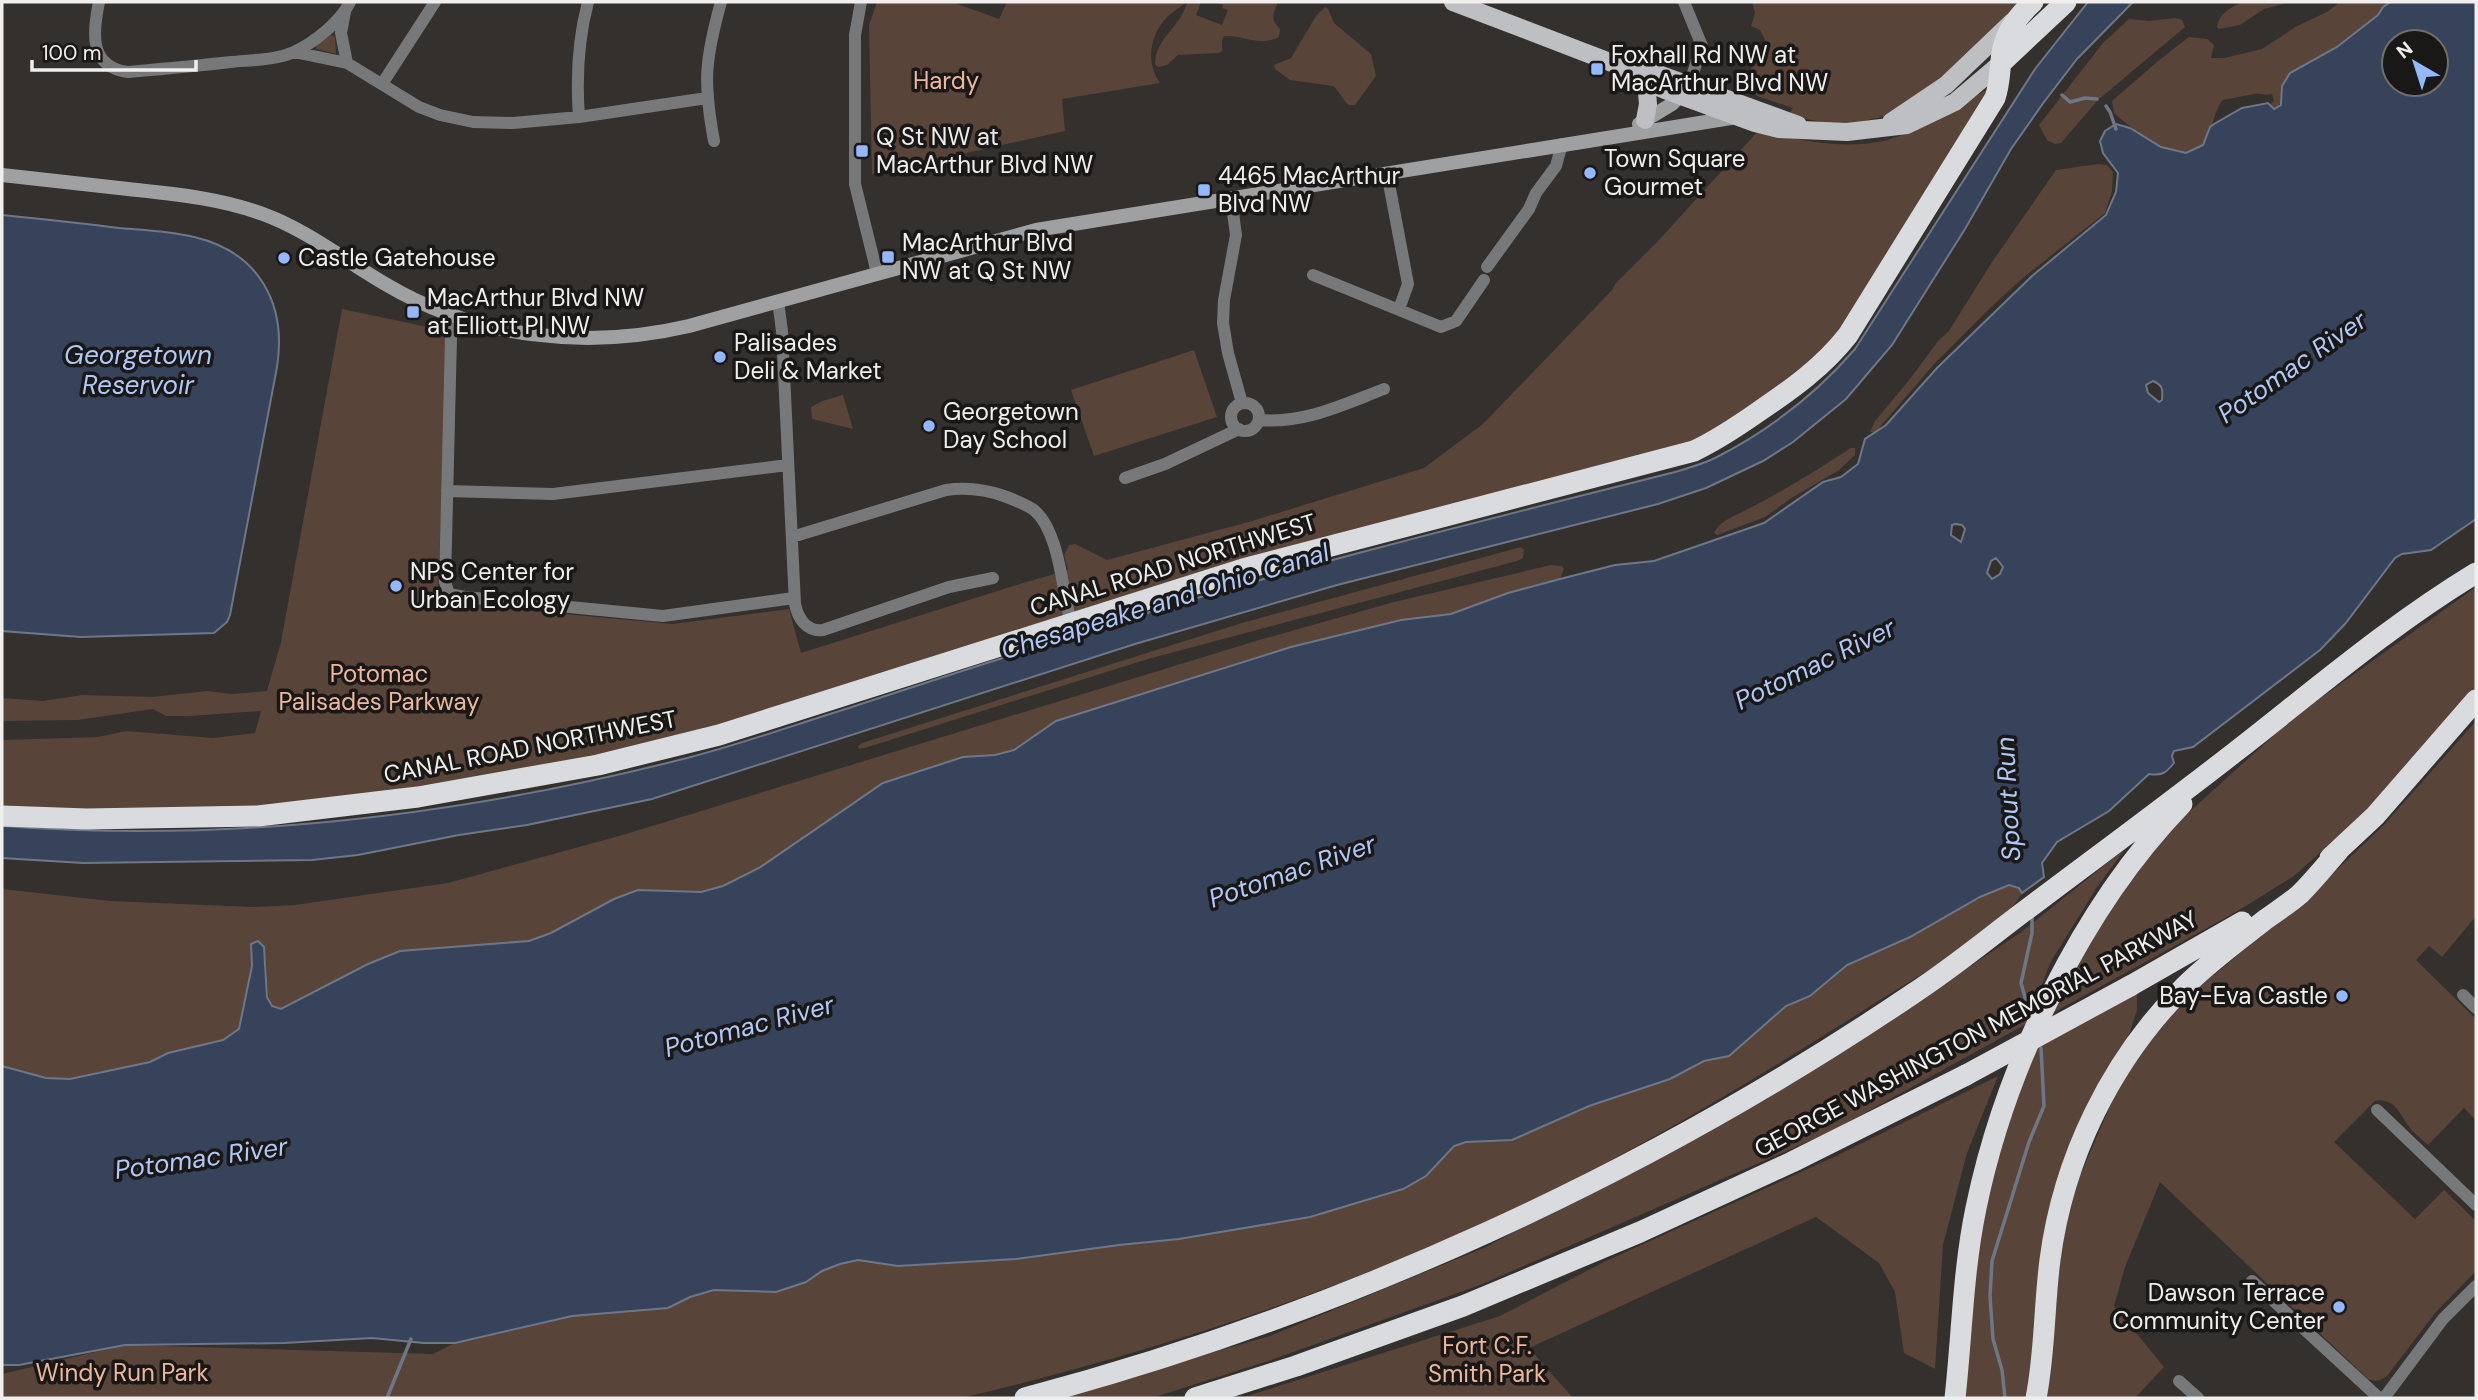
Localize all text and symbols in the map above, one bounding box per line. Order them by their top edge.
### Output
scale bar [32,28,196,72]
north arrow [2380,28,2450,98]
text: N [2391,36,2418,64]
text: 100 m [42,39,102,67]
place label: Foxhall Rd NW at MacArthur Blvd NW [1611,39,1828,98]
marker: Foxhall Rd NW at MacArthur Blvd NW [1589,61,1605,77]
park label: Hardy [913,65,979,96]
place label: Q St NW at MacArthur Blvd NW [876,121,1093,180]
marker: Q St NW at MacArthur Blvd NW [854,143,870,159]
place label: Town Square Gourmet [1604,143,1745,202]
place label: 4465 MacArthur Blvd NW [1218,160,1400,219]
marker: Town Square Gourmet [1582,165,1598,181]
marker: 4465 MacArthur Blvd NW [1196,182,1212,198]
place label: MacArthur Blvd NW at Q St NW [902,227,1073,286]
place label: Castle Gatehouse [298,242,496,273]
marker: MacArthur Blvd NW at Q St NW [880,249,896,265]
marker: Castle Gatehouse [276,250,292,266]
place label: MacArthur Blvd NW at Elliott Pl NW [427,282,644,341]
water label: Potomac River [2211,302,2374,431]
marker: MacArthur Blvd NW at Elliott Pl NW [405,304,421,320]
place label: Palisades Deli & Market [734,327,882,386]
water label: Georgetown Reservoir [64,338,212,402]
marker: Palisades Deli & Market [712,349,728,365]
place label: Georgetown Day School [943,396,1079,455]
marker: Georgetown Day School [921,418,937,434]
street label: CANAL ROAD NORTHWEST [1026,506,1320,623]
water label: Chesapeake and Ohio Canal [997,534,1334,667]
place label: NPS Center for Urban Ecology [410,556,574,615]
marker: NPS Center for Urban Ecology [388,578,404,594]
water label: Potomac River [1729,610,1902,717]
park label: Potomac Palisades Parkway [278,658,480,717]
street label: CANAL ROAD NORTHWEST [381,703,679,790]
water label: Spout Run [1988,736,2028,862]
water label: Potomac River [1204,826,1381,915]
street label: GEORGE WASHINGTON MEMORIAL PARKWAY [1749,903,2203,1164]
place label: Bay-Eva Castle [2159,980,2328,1011]
water label: Potomac River [660,987,839,1065]
marker: Bay-Eva Castle [2334,988,2350,1004]
water label: Potomac River [112,1129,291,1187]
place label: Dawson Terrace Community Center [2112,1277,2325,1336]
marker: Dawson Terrace Community Center [2331,1299,2347,1315]
park label: Fort C.F. Smith Park [1428,1330,1546,1389]
park label: Windy Run Park [35,1357,209,1388]

